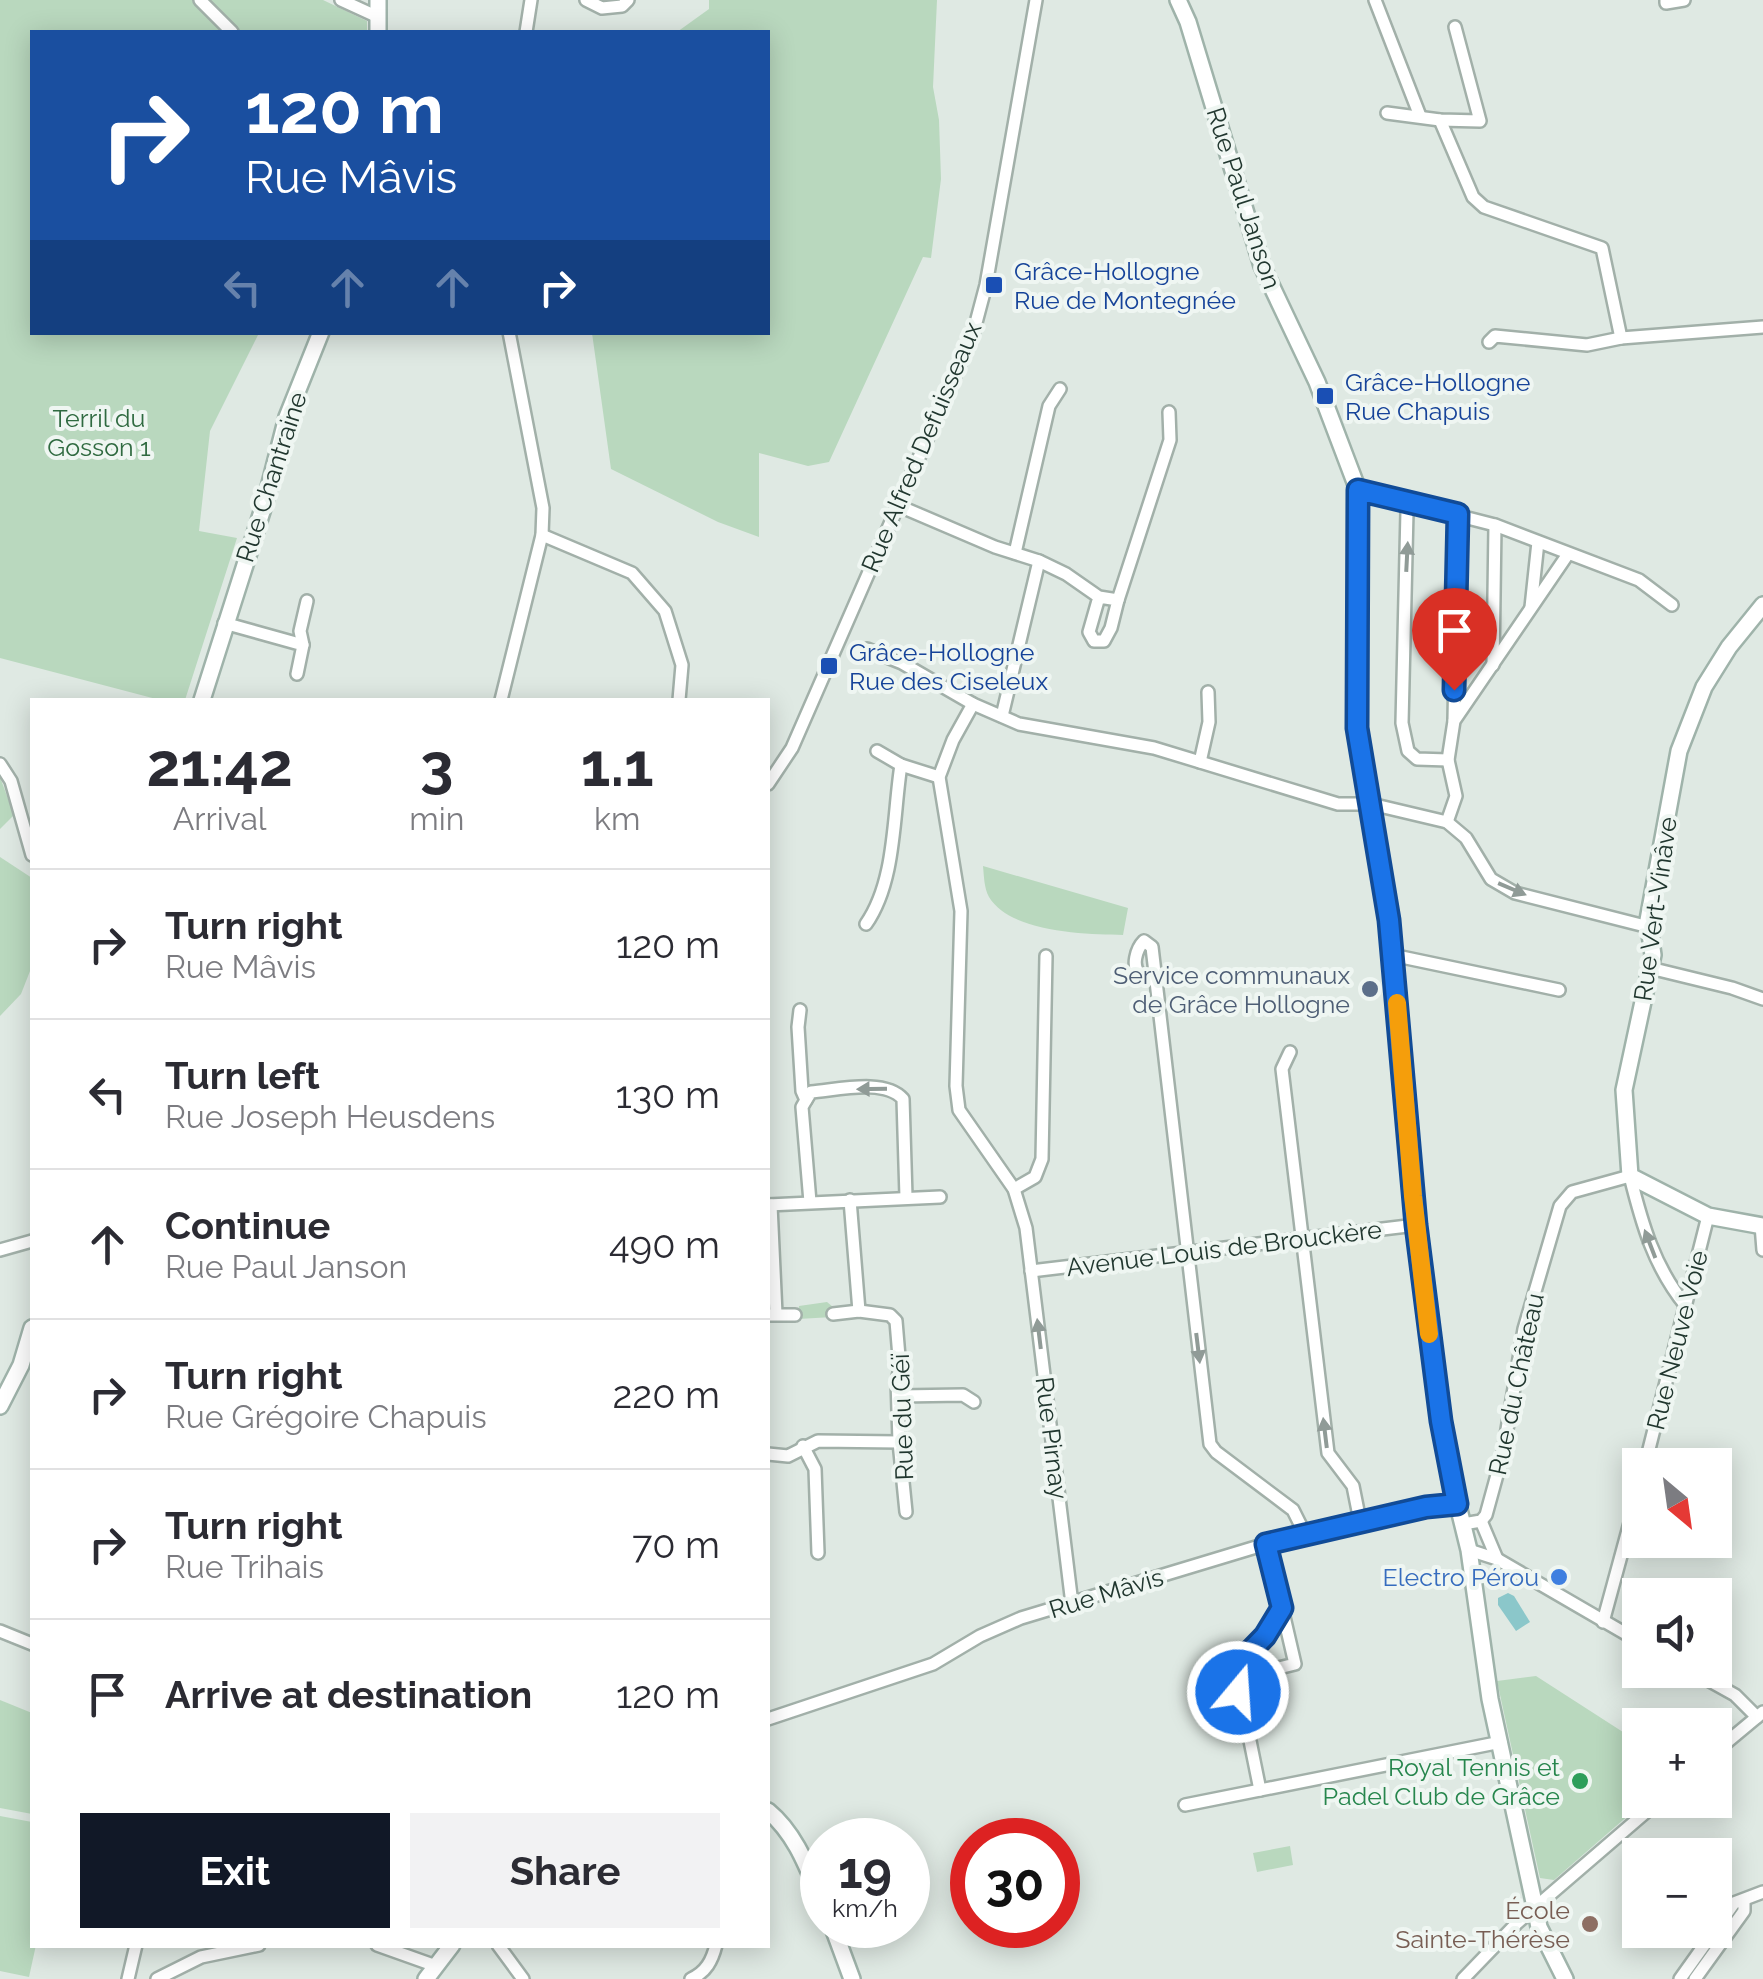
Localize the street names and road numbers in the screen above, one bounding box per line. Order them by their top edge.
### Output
street label: Rue Paul Janson [1201,103,1287,293]
street label: Rue Alfred Defuisseaux [855,317,988,577]
street label: Rue Chantraine [229,388,313,566]
street label: Rue Vert-Vinâve [1627,815,1683,1003]
street label: Avenue Louis de Brouckère [1065,1214,1383,1282]
street label: Rue Neuve Voie [1640,1247,1714,1433]
street label: Rue du Château [1482,1290,1550,1478]
street label: Rue du Géï [885,1353,919,1481]
street label: Rue Pirnay [1030,1375,1074,1501]
street label: Rue Mâvis [1045,1561,1167,1625]

